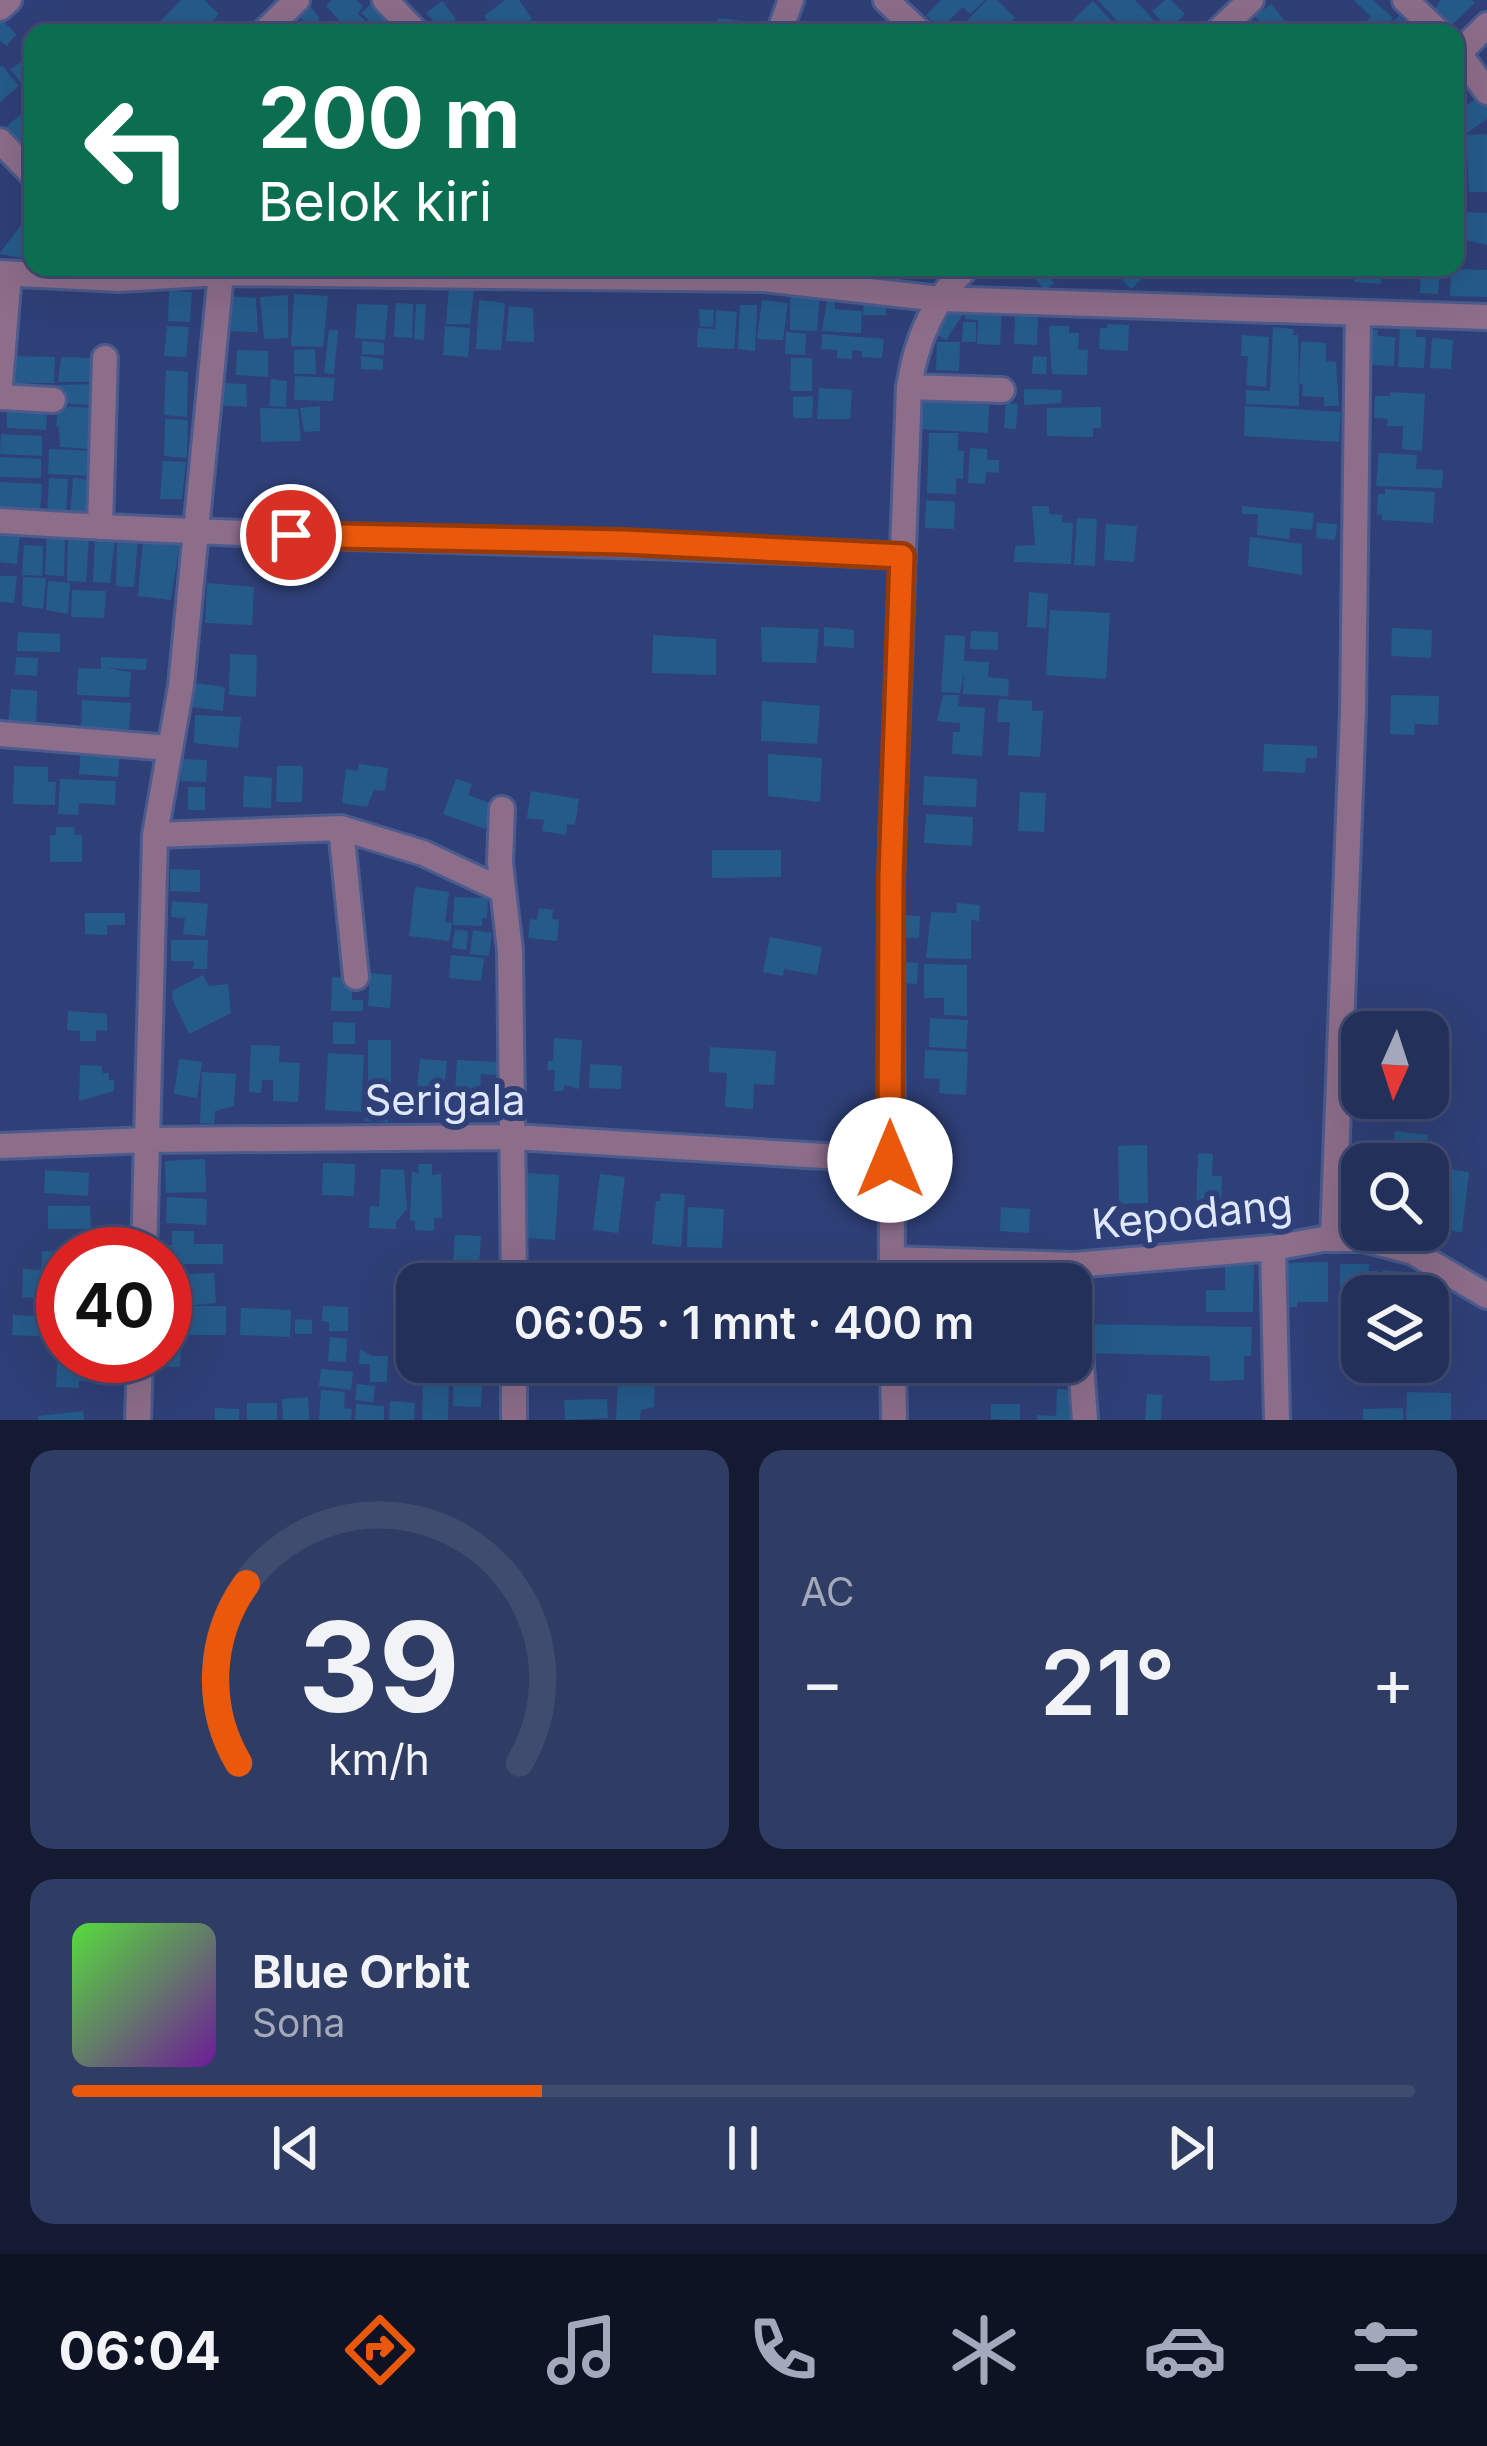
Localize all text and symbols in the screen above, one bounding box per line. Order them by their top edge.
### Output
text: 200 m [258,67,521,168]
icon: left [60,72,216,228]
text: Belok kiri [258,169,492,234]
pin [240,484,342,586]
icon: arrive [258,502,324,568]
north arrow [1341,1011,1449,1119]
map controls [1341,1011,1449,1383]
street label: Serigala [364,1074,526,1125]
position arrow [827,1097,953,1223]
button: search [1341,1143,1449,1251]
street label: Kepodang [1089,1178,1295,1249]
speed limit sign: 40 [36,1227,192,1383]
button: layers [1341,1275,1449,1383]
text: 06:05 · 1 mnt · 400 m [514,1295,974,1350]
text: AC [801,1568,855,1615]
text: 39 [298,1591,460,1742]
text: 21° [1040,1628,1175,1737]
text: − [801,1642,844,1722]
text: + [1371,1642,1415,1722]
text: km/h [328,1732,430,1784]
text: Blue Orbit [252,1944,470,1999]
text: Sona [252,1999,345,2046]
icon: previous [263,2115,329,2181]
icon: pause [710,2115,776,2181]
icon: next [1158,2115,1224,2181]
icon: directions [338,2308,422,2392]
icon: music [540,2308,624,2392]
icon: phone [741,2308,825,2392]
icon: climate [942,2308,1026,2392]
icon: car [1143,2308,1227,2392]
icon: filters [1344,2308,1428,2392]
text: 06:04 [59,2318,221,2383]

